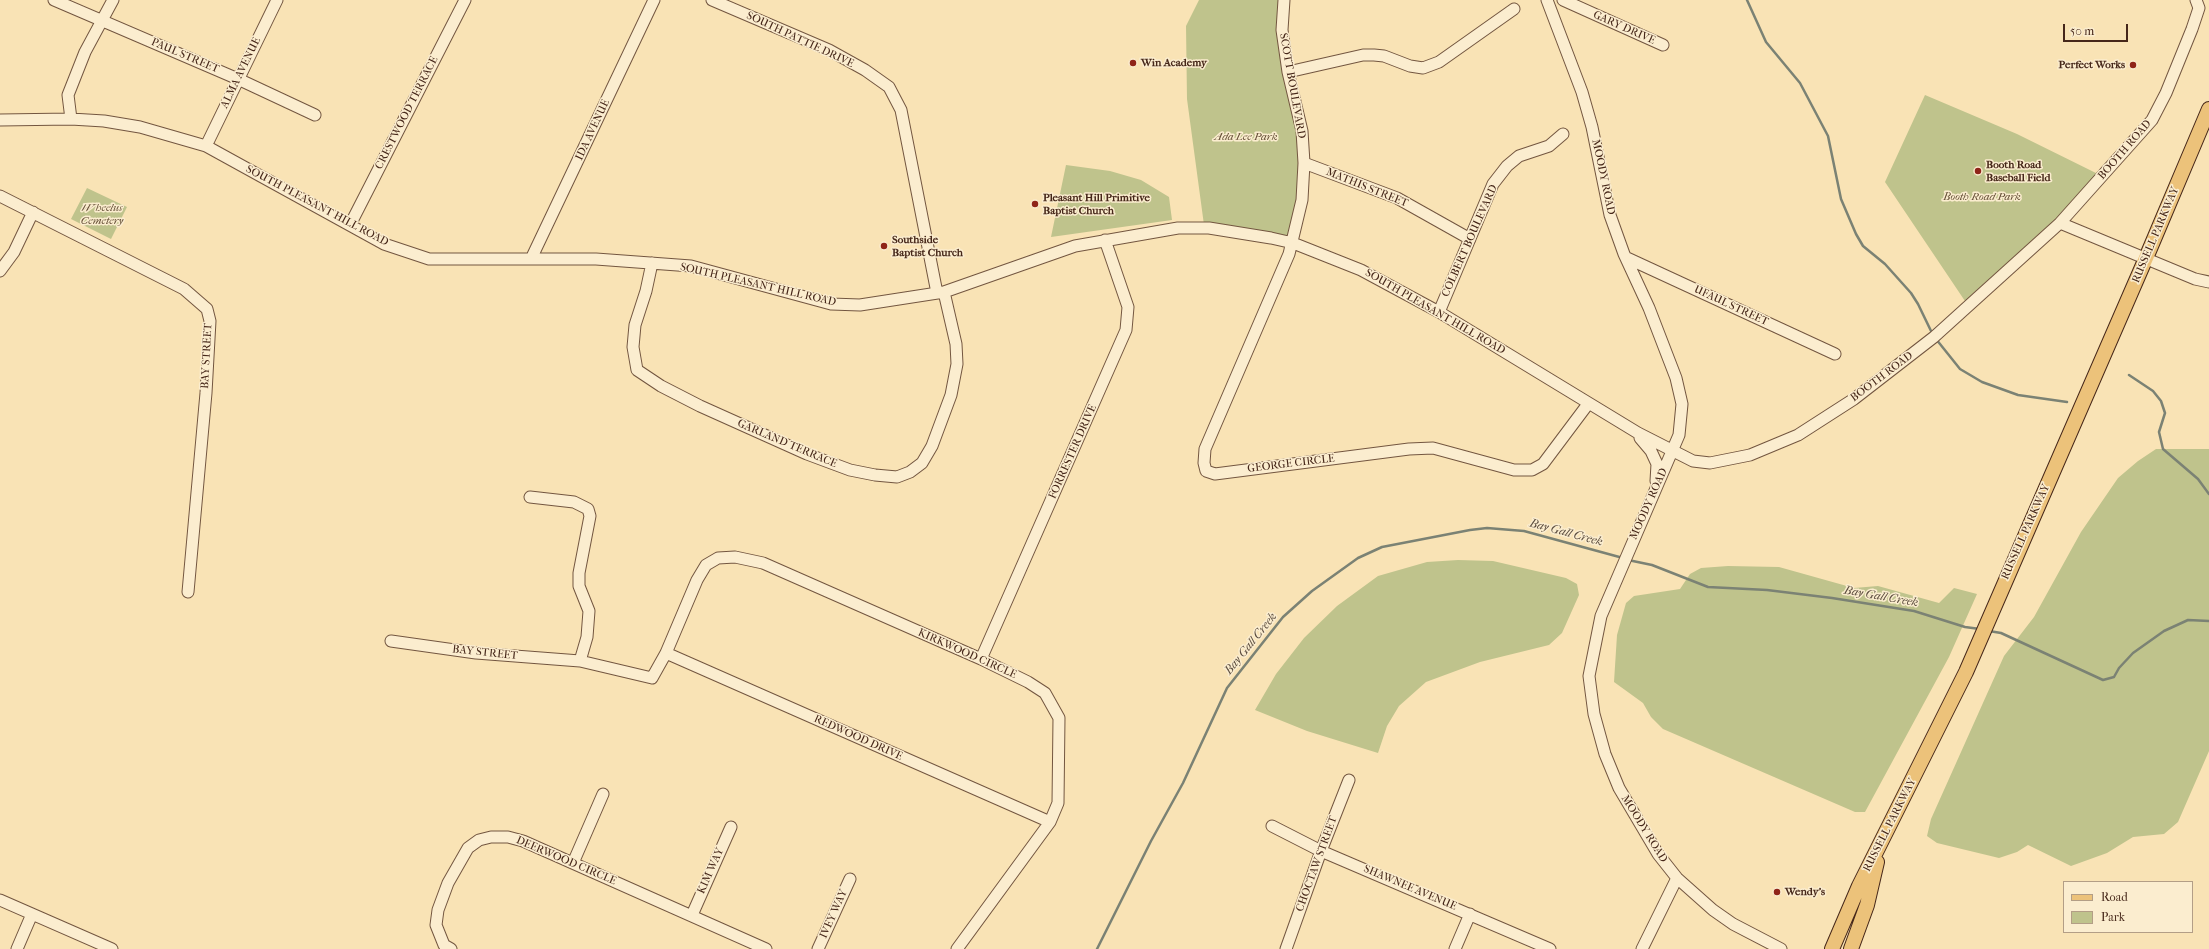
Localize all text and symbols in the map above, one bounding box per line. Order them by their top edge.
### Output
street label: GARY DRIVE [1591,8,1657,48]
street label: SOUTH PATTIE DRIVE [744,9,856,71]
scale bar [2065,16,2130,42]
text: 50 m [2070,24,2094,38]
street label: SCOTT BOULEVARD [1276,32,1308,140]
street label: ALMA AVENUE [218,35,264,111]
street label: PAUL STREET [149,36,221,76]
street label: CRESTWOOD TERRACE [373,54,441,172]
place label: Win Academy [1141,56,1207,70]
marker: Win Academy [1128,58,1138,68]
place label: Perfect Works [2059,58,2125,72]
marker: Perfect Works [2128,60,2138,70]
street label: IDA AVENUE [573,97,613,163]
street label: BOOTH ROAD [2095,117,2155,183]
park label: Ada Lee Park [1215,130,1277,144]
street label: MOODY ROAD [1589,138,1617,216]
place label: Booth Road Baseball Field [1986,158,2050,184]
street label: SOUTH PLEASANT HILL ROAD [244,163,390,249]
street label: MATHIS STREET [1324,166,1410,210]
marker: Booth Road Baseball Field [1973,166,1983,176]
street label: COLBERT BOULEVARD [1439,183,1501,299]
street label: RUSSELL PARKWAY [2130,185,2182,285]
park label: Booth Road Park [1943,190,2021,204]
place label: Pleasant Hill Primitive Baptist Church [1043,191,1150,217]
marker: Pleasant Hill Primitive Baptist Church [1030,199,1040,209]
park label: Wheelus Cemetery [81,201,123,227]
place label: Southside Baptist Church [892,233,963,259]
marker: Southside Baptist Church [879,241,889,251]
street label: SOUTH PLEASANT HILL ROAD [679,261,837,309]
street label: SOUTH PLEASANT HILL ROAD [1363,266,1507,358]
street label: UFAUL STREET [1692,283,1770,329]
street label: BAY STREET [199,323,215,389]
street label: BOOTH ROAD [1848,349,1916,405]
street label: FORRESTER DRIVE [1046,403,1100,501]
street label: GARLAND TERRACE [735,417,839,471]
street label: GEORGE CIRCLE [1247,452,1335,476]
street label: MOODY ROAD [1627,466,1671,542]
street label: RUSSELL PARKWAY [1999,482,2053,582]
water label: Bay Gall Creek [1528,516,1604,550]
water label: Bay Gall Creek [1843,583,1919,611]
water label: Bay Gall Creek [1222,610,1280,678]
street label: KIRKWOOD CIRCLE [916,626,1018,682]
street label: BAY STREET [452,643,518,663]
street label: REDWOOD DRIVE [812,712,904,764]
street label: RUSSELL PARKWAY [1861,776,1919,874]
street label: MOODY ROAD [1618,793,1670,865]
street label: CHOCTAW STREET [1294,814,1340,914]
street label: DEERWOOD CIRCLE [514,834,618,888]
street label: KIM WAY [695,846,727,896]
street label: SHAWNEE AVENUE [1362,862,1458,914]
legend [2063,881,2193,933]
place label: Wendy's [1785,885,1825,899]
street label: IVEY WAY [817,887,851,941]
marker: Wendy's [1772,887,1782,897]
text: Road [2101,890,2128,904]
text: Park [2101,910,2125,924]

